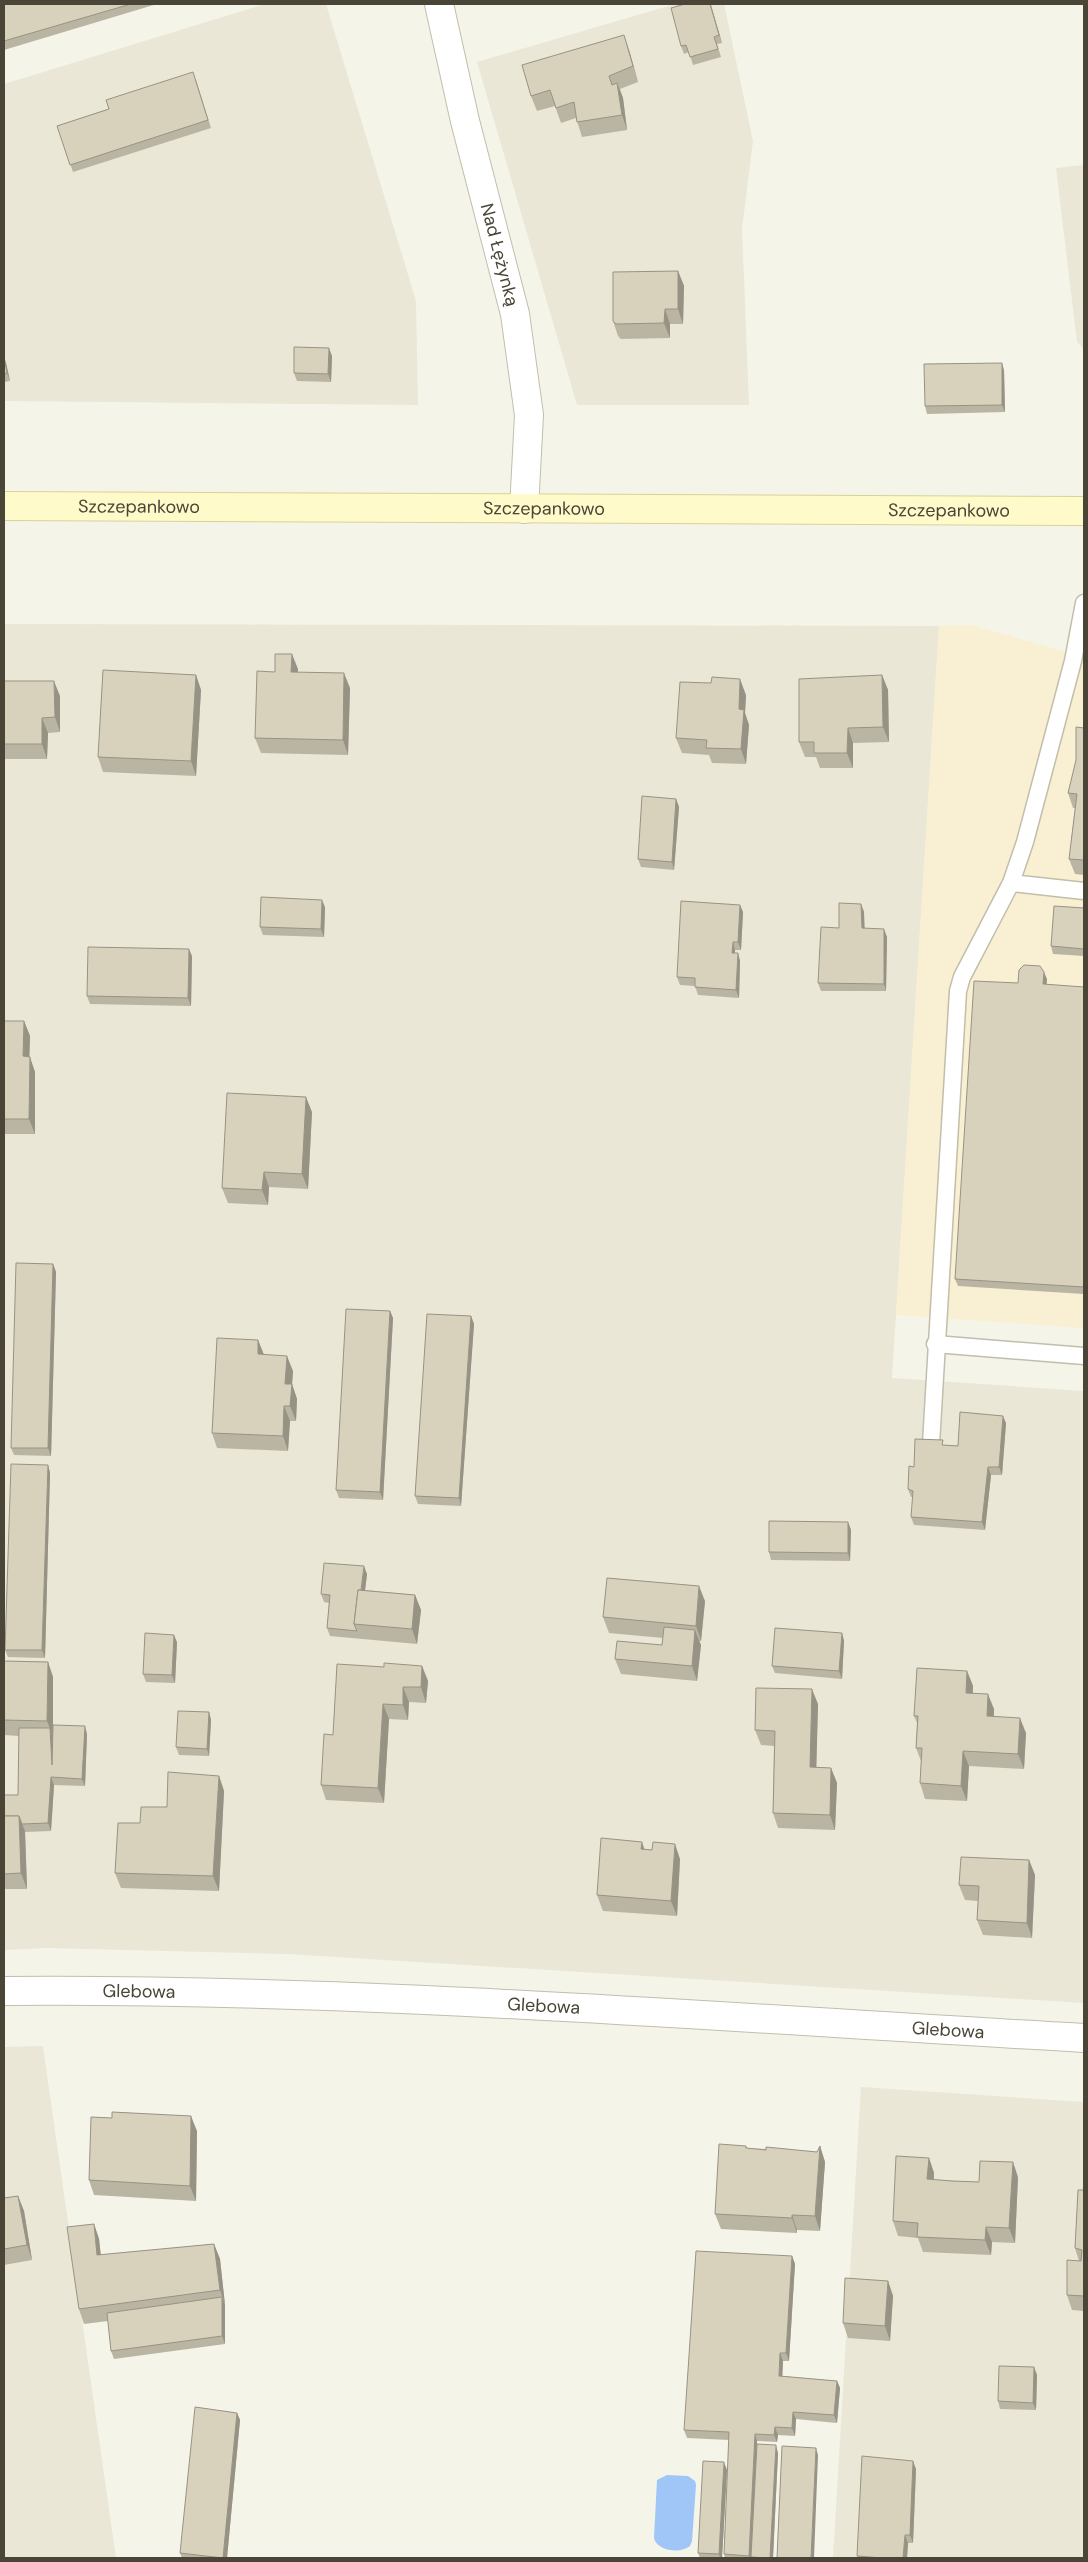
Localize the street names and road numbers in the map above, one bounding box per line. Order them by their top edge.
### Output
street label: Nad Łężynką [475,201,524,309]
street label: Szczepankowo [78,494,200,519]
street label: Szczepankowo [483,496,605,521]
street label: Szczepankowo [888,498,1010,523]
street label: Glebowa [103,1979,176,2004]
street label: Glebowa [507,1992,581,2020]
street label: Glebowa [911,2016,985,2044]

